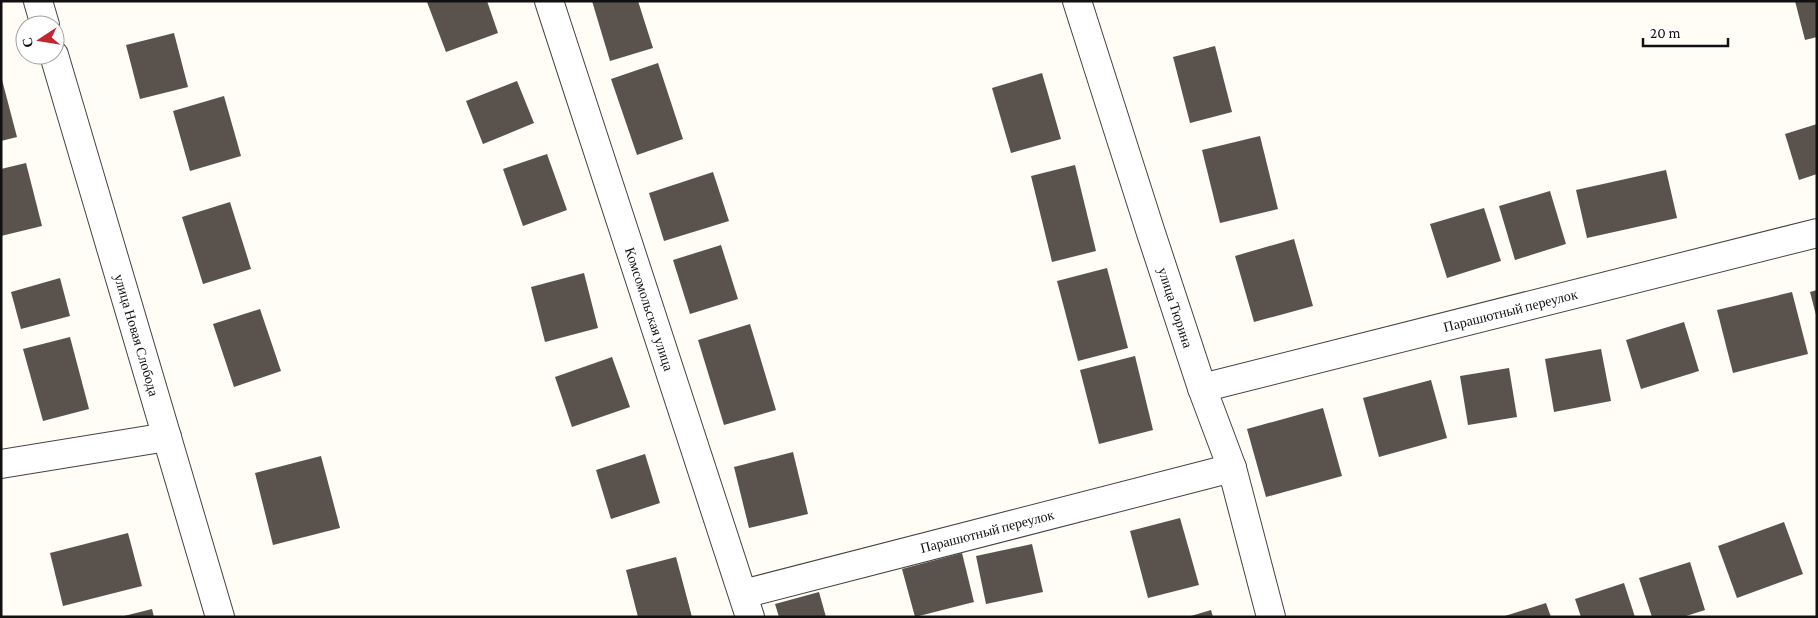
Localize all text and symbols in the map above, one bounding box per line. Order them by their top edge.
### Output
north arrow [15,15,65,65]
scale bar [1643,15,1728,47]
text: 20 m [1650,25,1681,41]
text: С [18,36,36,49]
street label: Комсомольская улица [622,245,677,374]
street label: улица Тюрина [1155,265,1196,351]
street label: улица Новая Слобода [111,272,163,399]
street label: Парашютный переулок [1442,286,1579,335]
street label: Парашютный переулок [918,506,1056,556]

